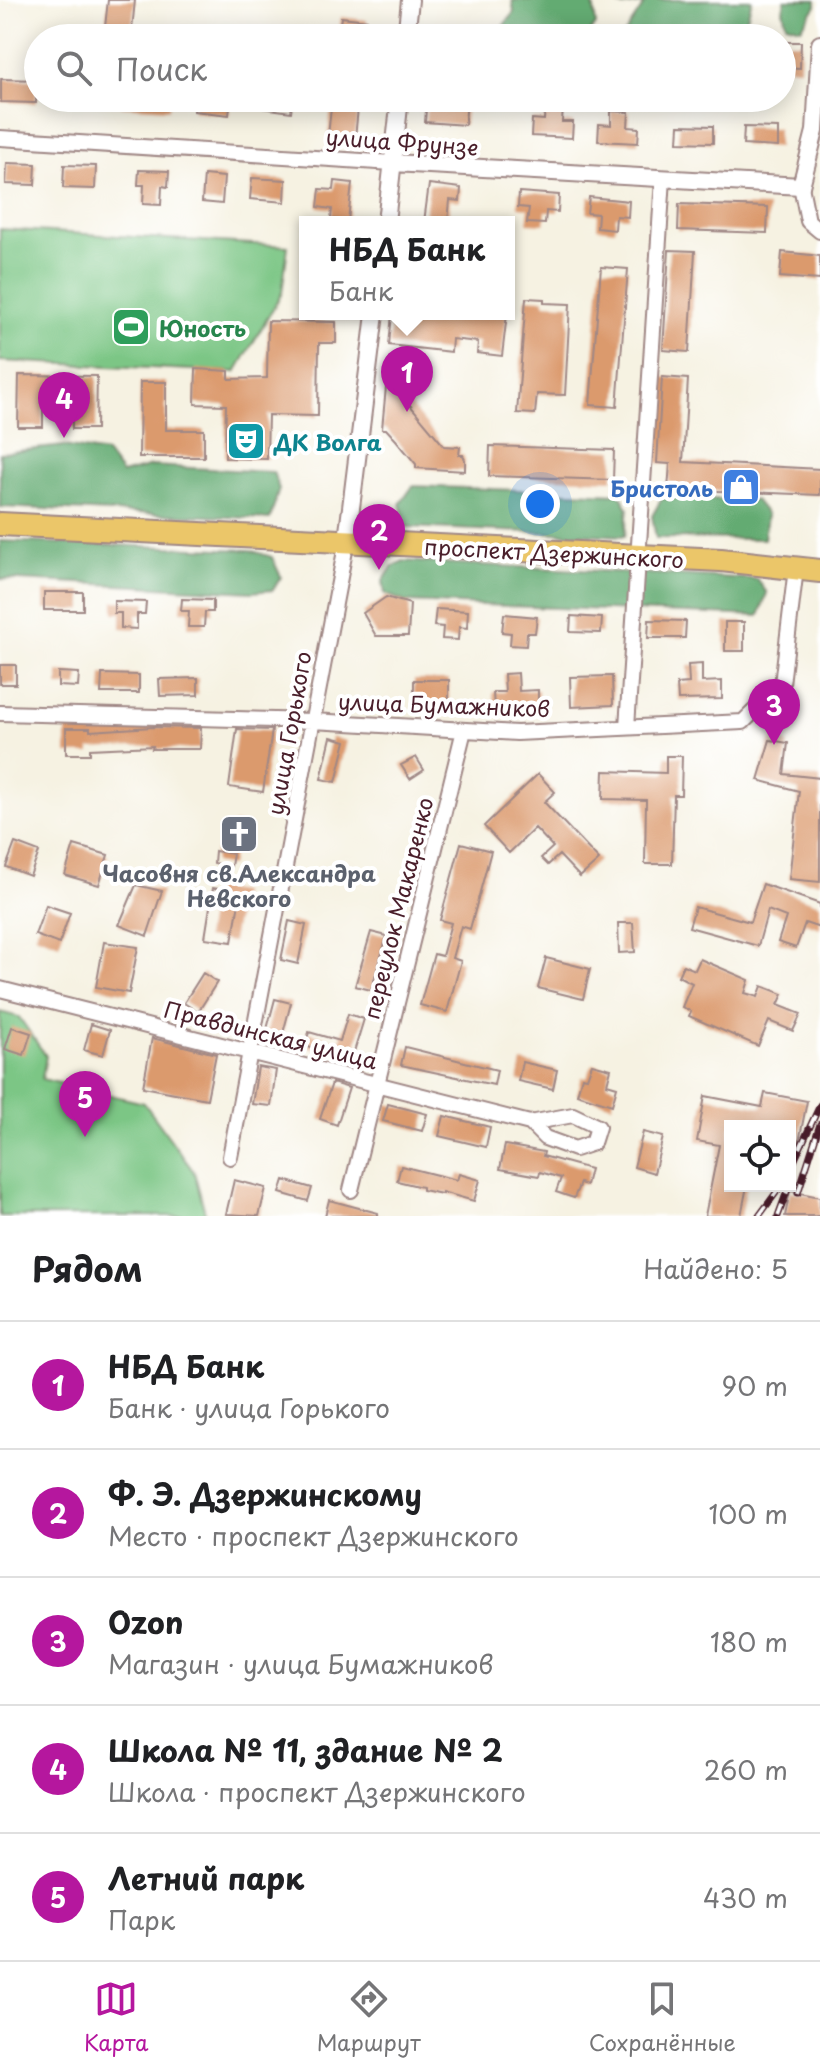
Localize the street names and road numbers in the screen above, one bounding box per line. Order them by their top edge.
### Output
street label: улица Фрунзе [325,119,479,163]
street label: проспект Дзержинского [423,529,685,575]
street label: улица Горького [257,649,319,817]
street label: улица Бумажников [337,684,551,724]
street label: переулок Макаренко [353,793,441,1023]
street label: Правдинская улица [161,992,381,1077]

